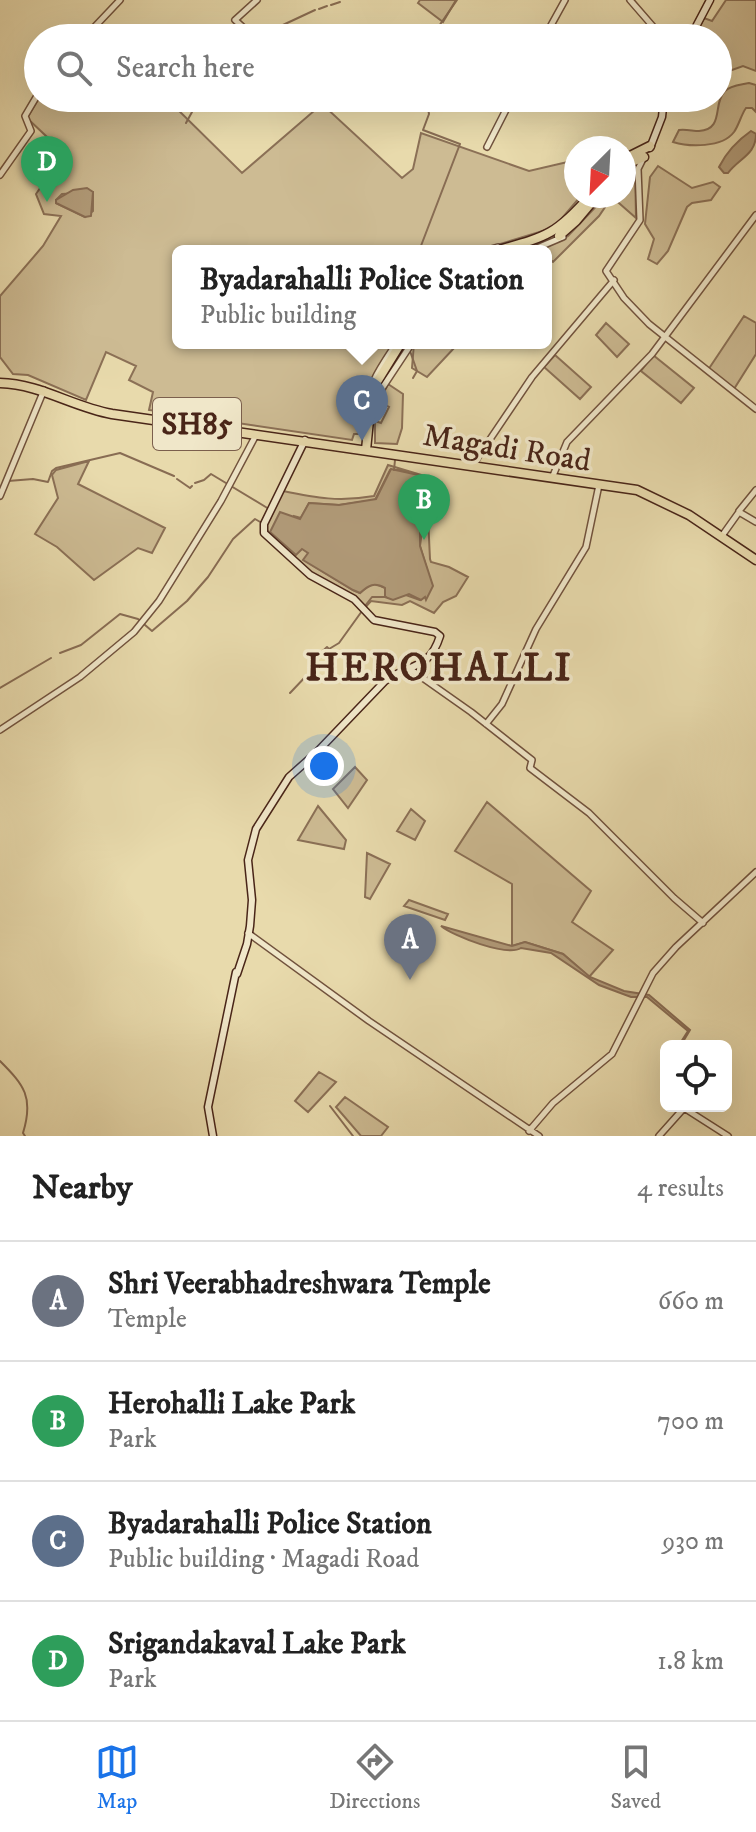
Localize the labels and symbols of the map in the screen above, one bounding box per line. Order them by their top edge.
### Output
pin: D [21,136,73,202]
north arrow [564,136,636,208]
pin: C [336,375,388,441]
road number: SH85 [153,398,241,450]
street label: Magadi Road [420,416,593,482]
pin: B [398,474,450,540]
district label: HEROHALLI [305,644,573,694]
your location [304,746,344,786]
pin: A [384,914,436,980]

